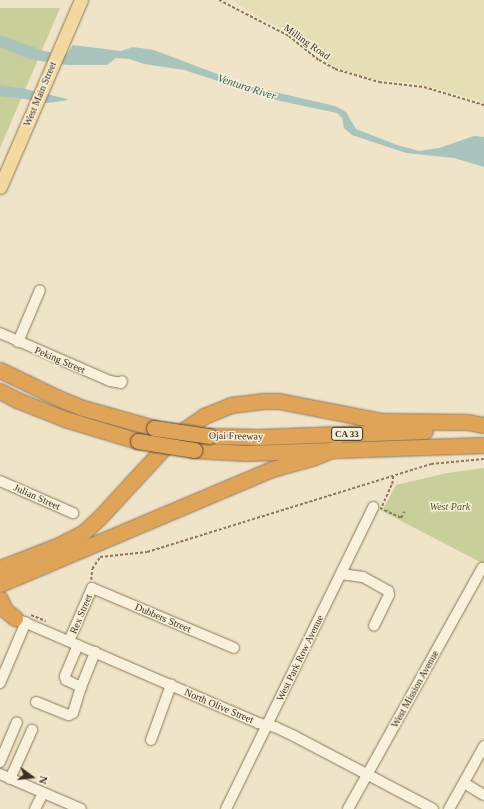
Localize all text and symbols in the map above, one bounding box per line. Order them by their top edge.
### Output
street label: Milling Road [282,22,332,62]
street label: West Main Street [21,60,59,128]
water label: Ventura River [216,71,278,103]
street label: Peking Street [33,344,87,376]
road number: CA 33 [330,427,364,441]
street label: Ojai Freeway [209,430,263,442]
street label: Julian Street [12,481,62,513]
park label: West Park [430,501,470,513]
street label: Rex Street [67,592,95,636]
street label: Dubbers Street [133,601,193,635]
street label: West Park Row Avenue [274,613,326,703]
street label: West Mission Avenue [389,648,441,730]
street label: North Olive Street [183,686,255,726]
north arrow [12,757,52,797]
text: N [37,775,50,785]

